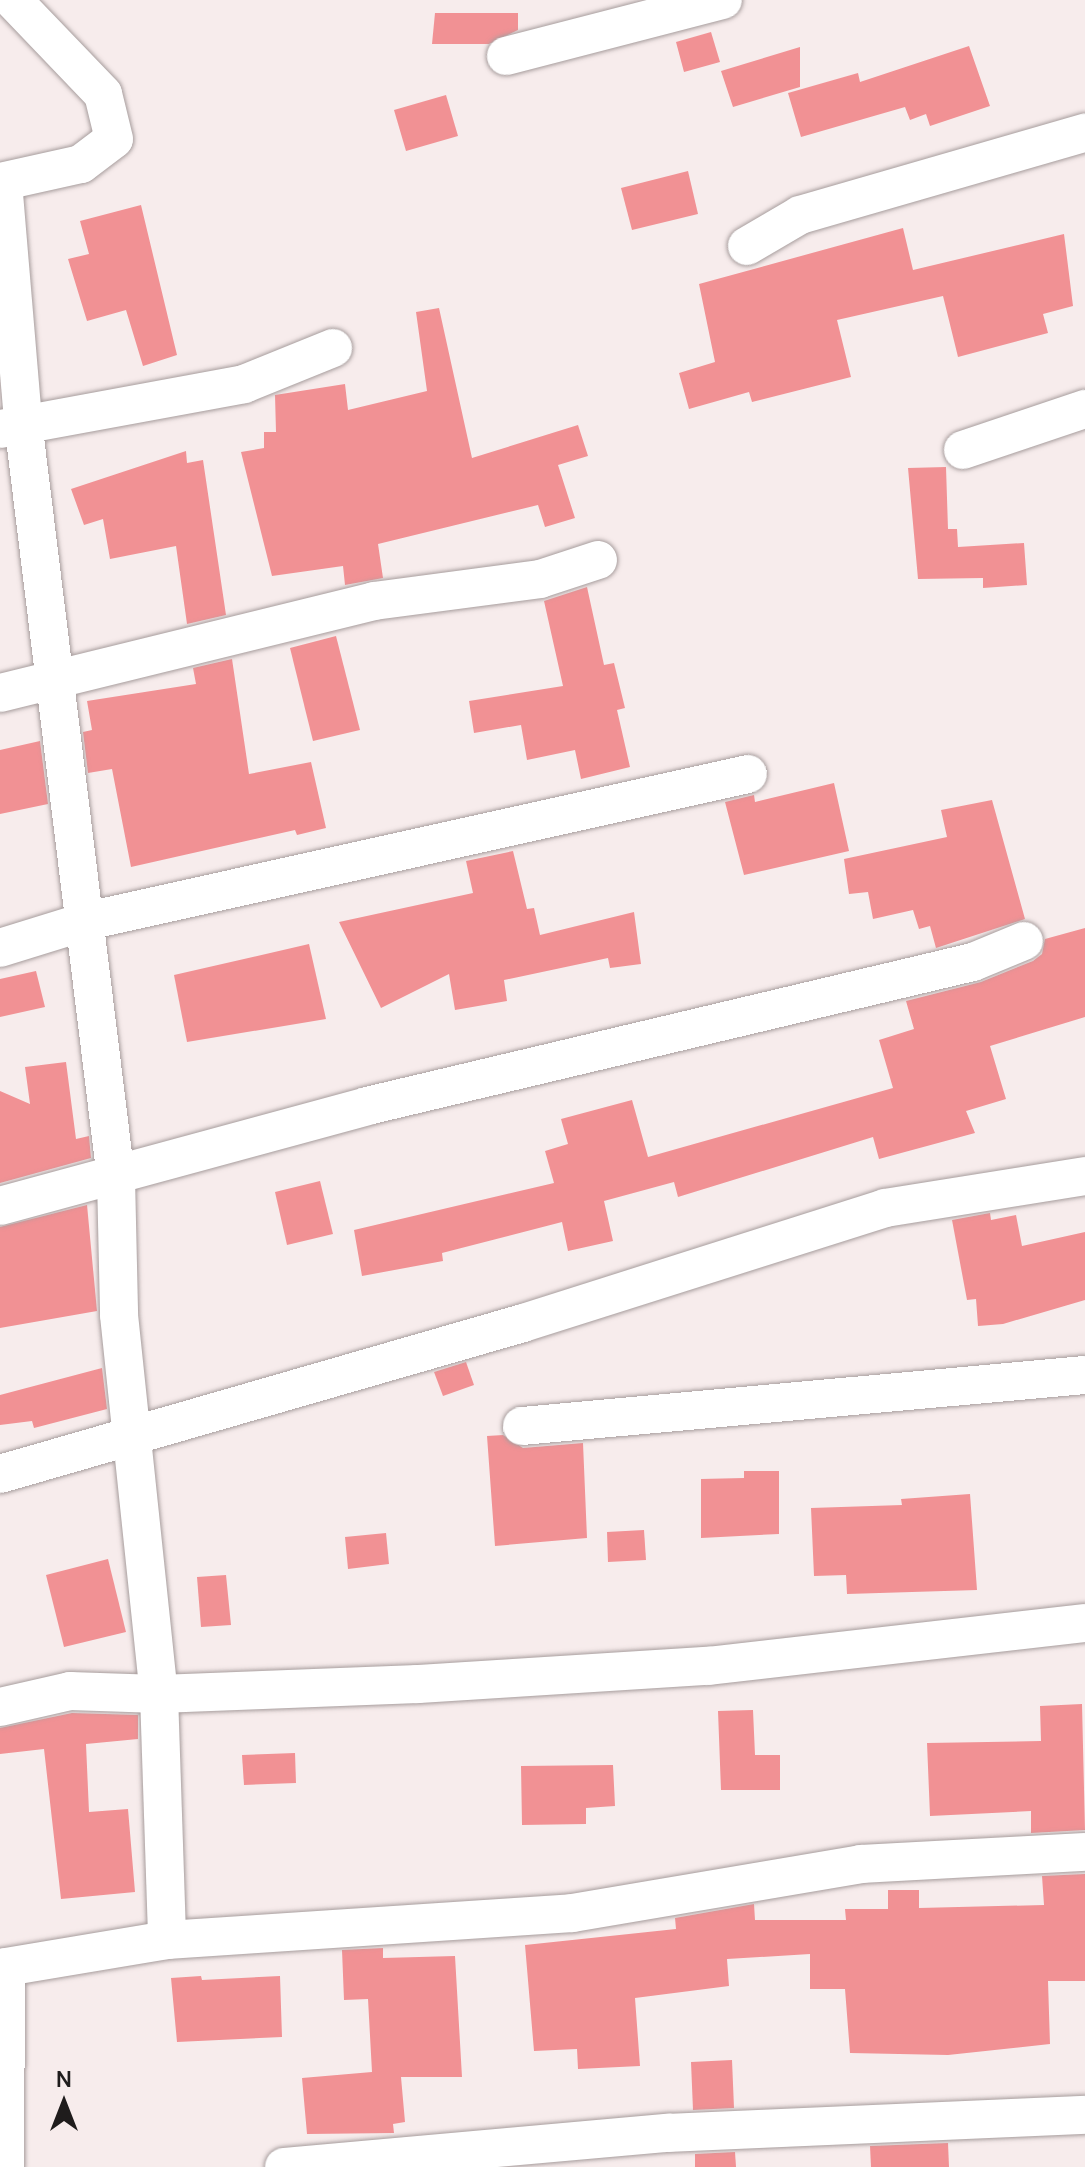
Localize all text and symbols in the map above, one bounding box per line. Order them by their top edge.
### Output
north arrow [24,2063,104,2143]
text: N [56,2064,72,2094]

